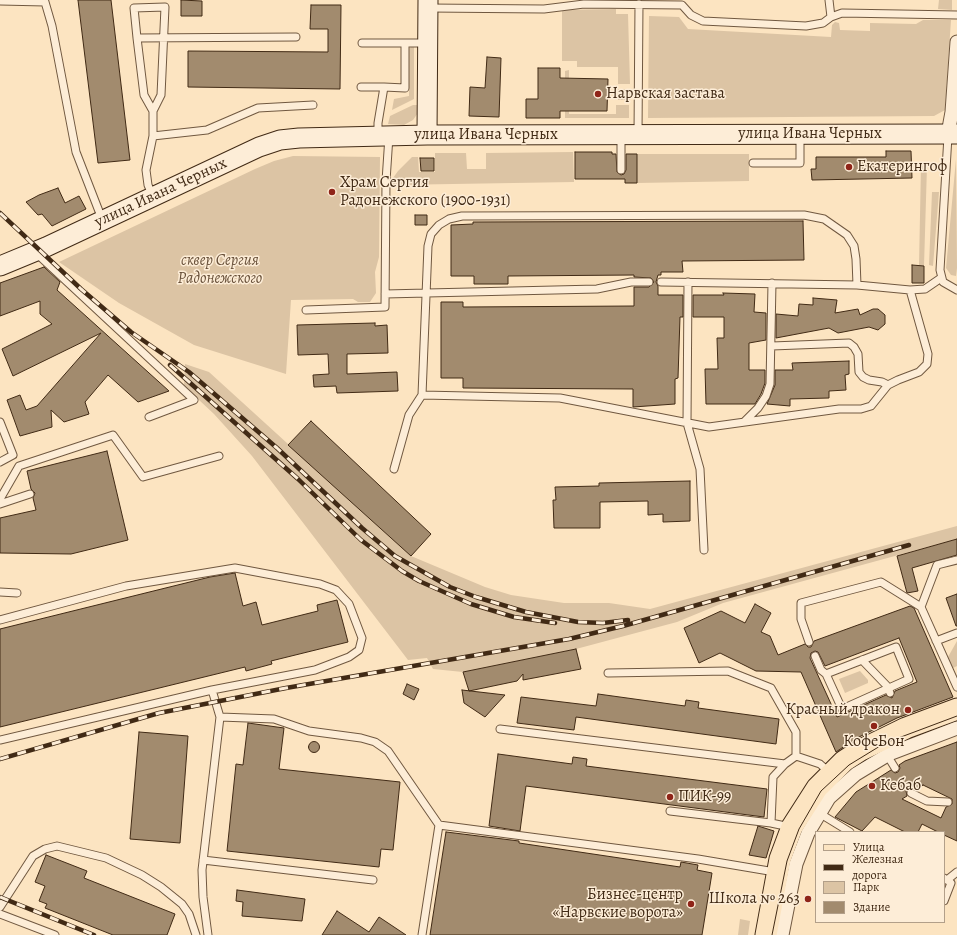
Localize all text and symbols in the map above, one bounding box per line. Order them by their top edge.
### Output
place label: Нарвская застава [606,84,725,104]
marker: Нарвская застава [593,89,603,99]
street label: улица Ивана Черных [738,124,882,144]
street label: улица Ивана Черных [414,125,558,145]
street label: улица Ивана Черных [92,154,230,232]
place label: Екатерингоф [857,157,947,177]
marker: Екатерингоф [844,162,854,172]
place label: Храм Сергия Радонежского (1900-1931) [340,173,510,211]
marker: Храм Сергия Радонежского (1900-1931) [327,187,337,197]
park label: сквер Сергия Радонежского [178,251,262,289]
place label: Красный дракон [786,700,900,720]
marker: Красный дракон [903,705,913,715]
marker: КофеБон [869,721,879,731]
place label: КофеБон [843,732,905,752]
place label: Кебаб [880,776,921,796]
marker: Кебаб [867,781,877,791]
place label: ПИК-99 [678,787,731,807]
marker: ПИК-99 [665,792,675,802]
legend [815,831,945,923]
text: Улица [853,839,884,855]
text: Железная дорога [852,851,903,883]
text: Парк [853,879,879,895]
place label: Бизнес-центр «Нарвские ворота» [552,885,683,923]
place label: Школа № 263 [708,889,800,909]
marker: Школа № 263 [803,894,813,904]
marker: Бизнес-центр «Нарвские ворота» [686,899,696,909]
text: Здание [853,899,890,915]

